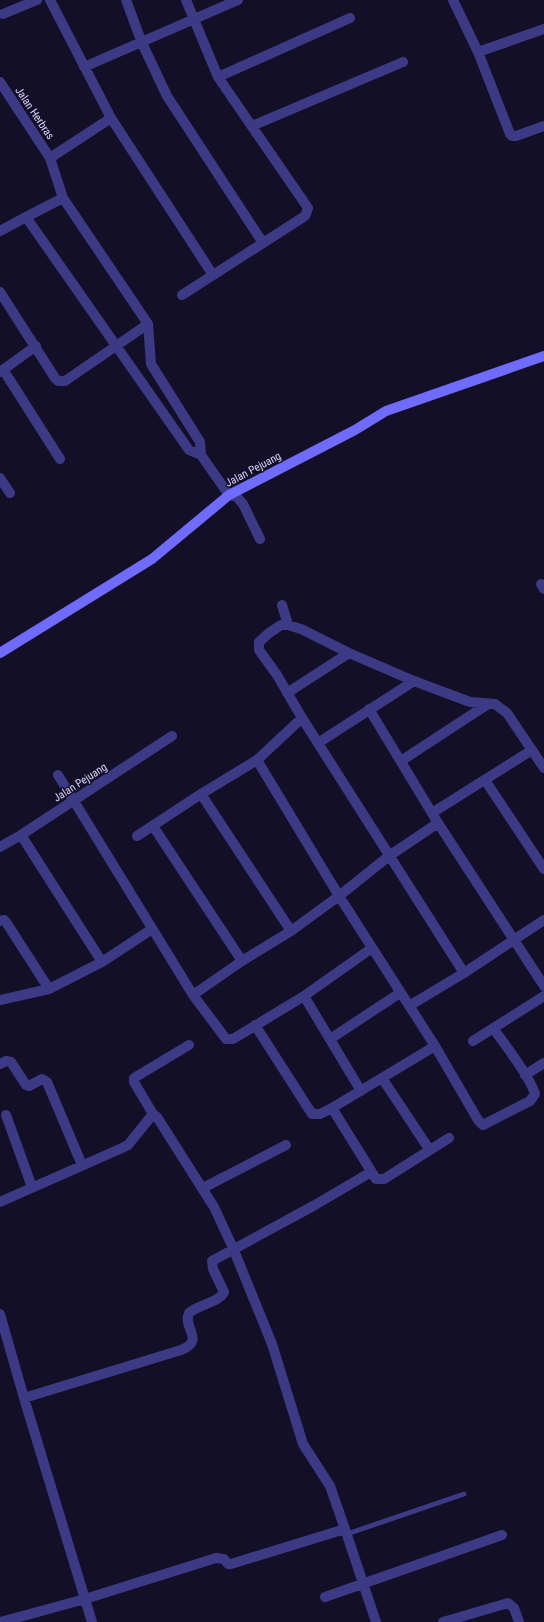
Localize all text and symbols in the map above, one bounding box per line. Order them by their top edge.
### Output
street label: Jalan Herbras [12,85,57,142]
street label: Jalan Pejuang [223,449,283,490]
street label: Jalan Pejuang [51,760,109,805]

